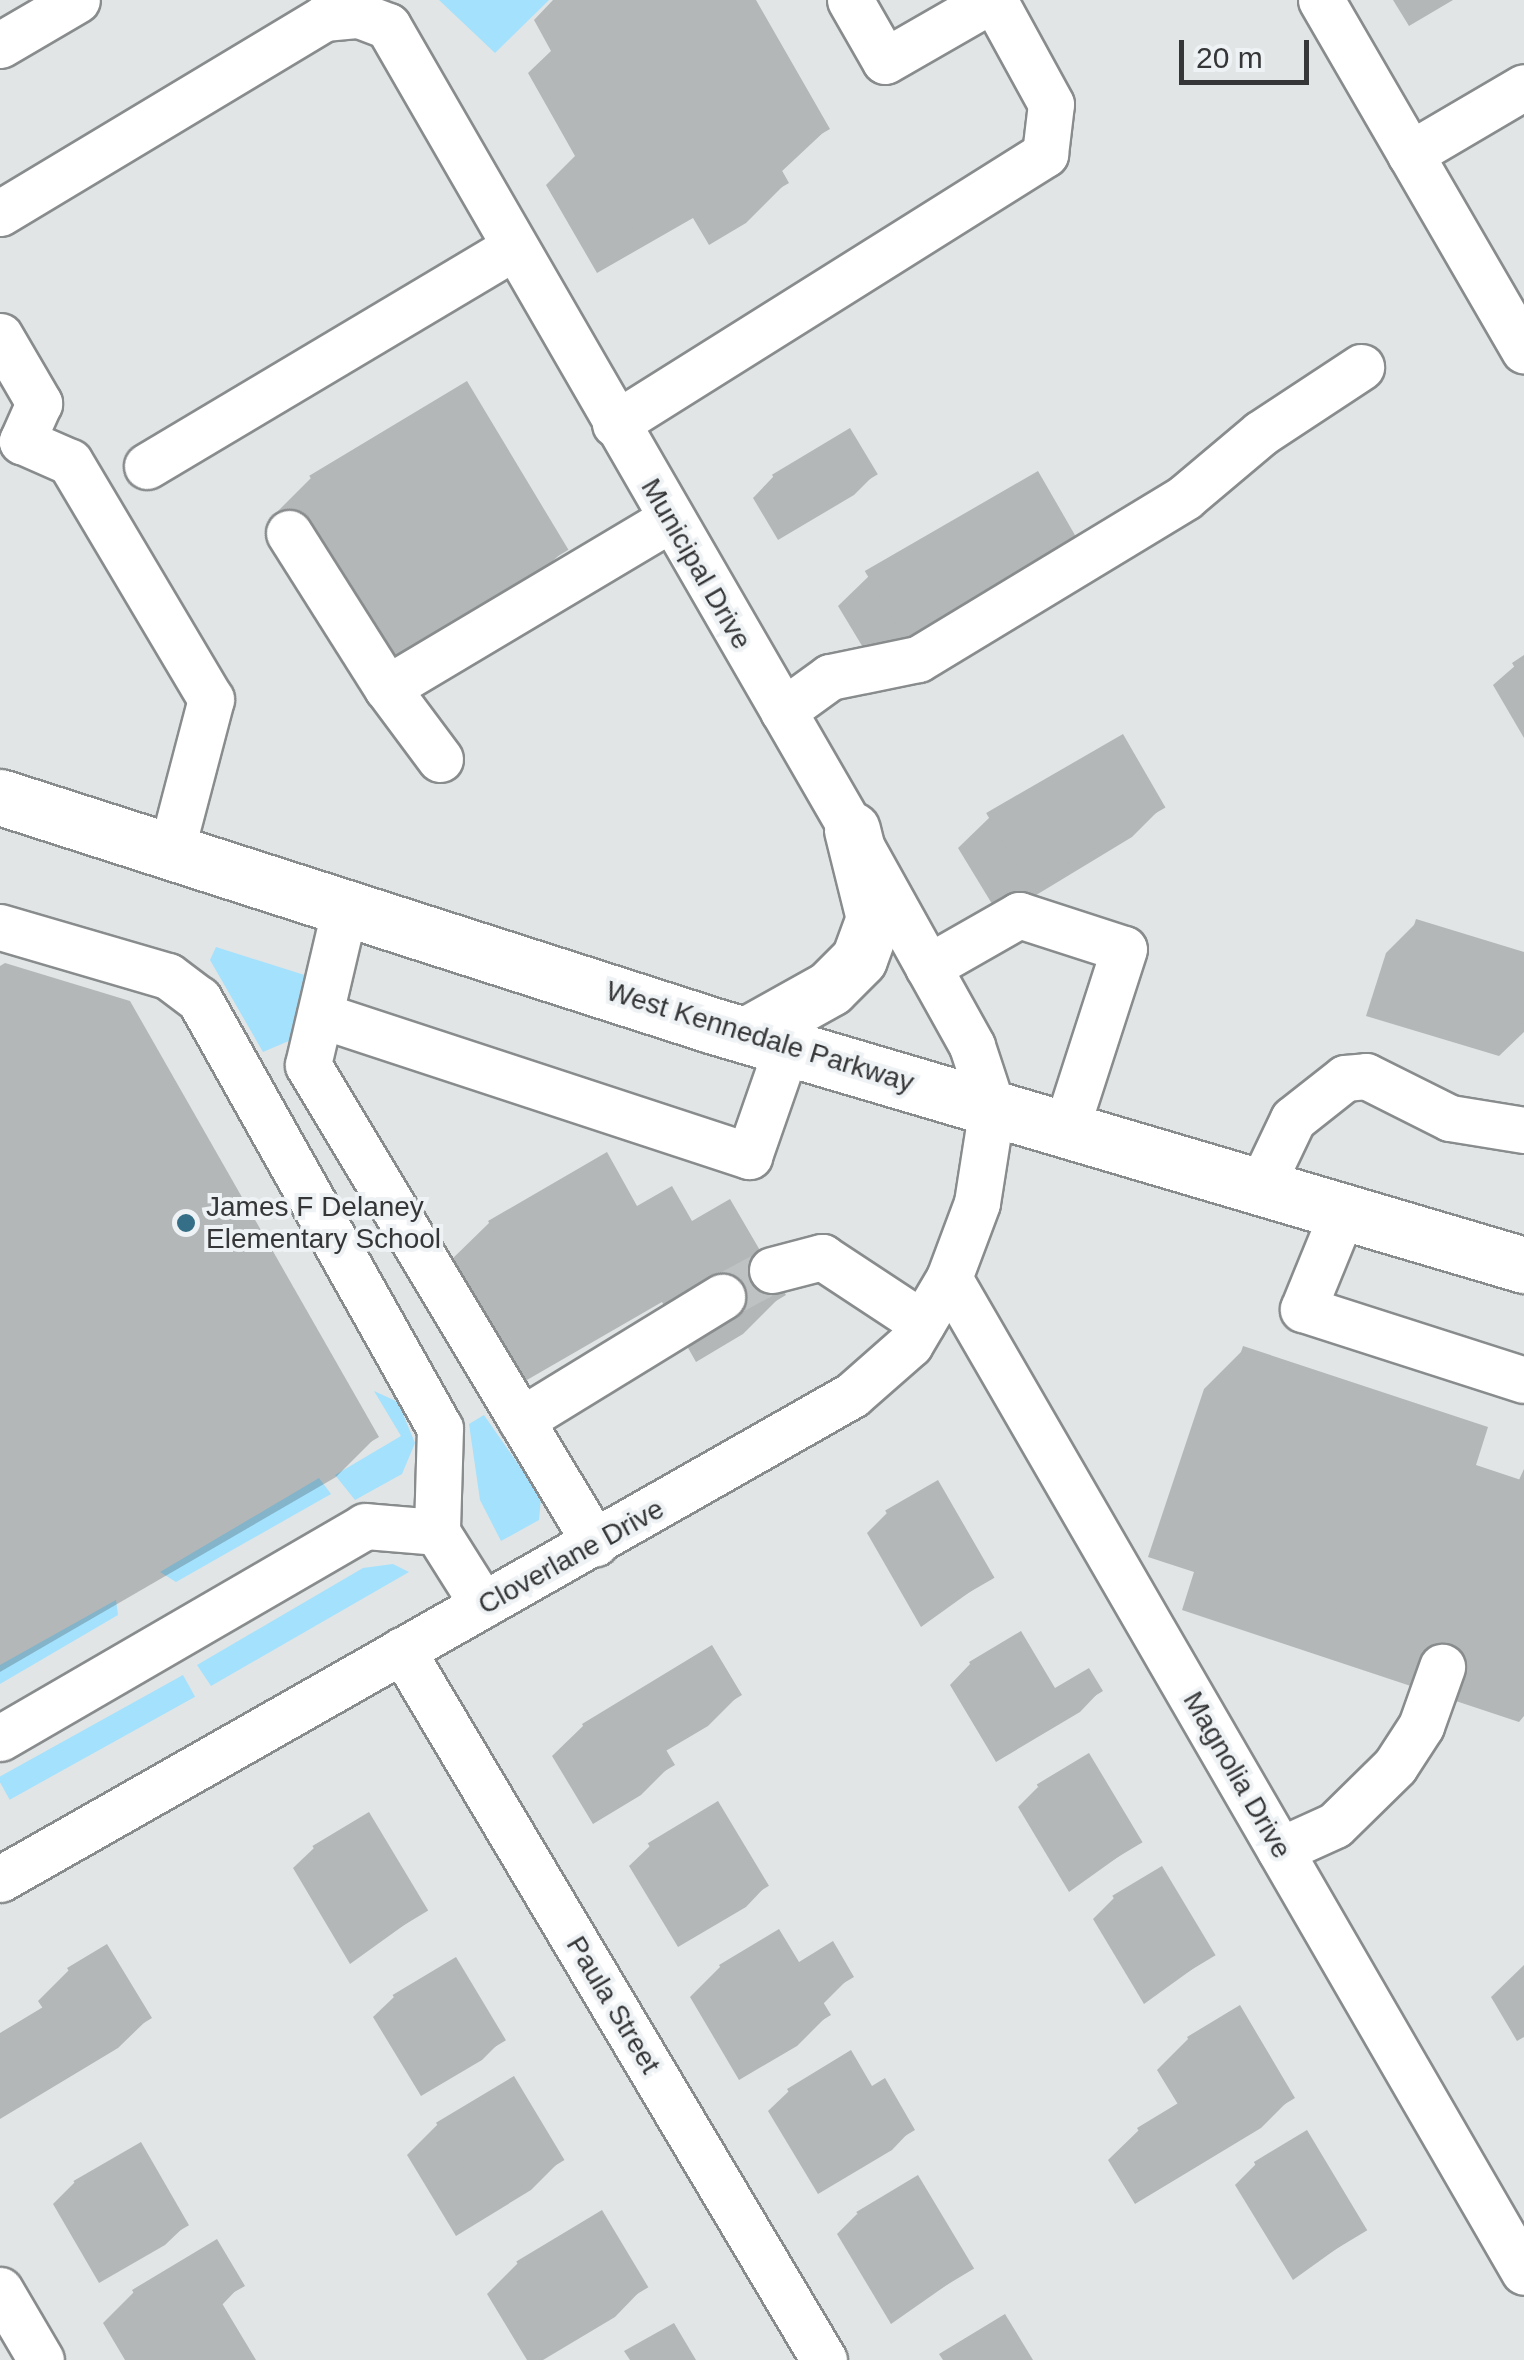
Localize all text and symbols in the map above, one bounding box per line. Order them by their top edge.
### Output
scale bar [1184,20,1314,82]
text: 20 m [1196,41,1263,74]
street label: Municipal Drive [634,473,758,655]
street label: West Kennedale Parkway [602,974,918,1100]
place label: James F Delaney Elementary School [206,1190,441,1256]
marker: James F Delaney Elementary School [175,1212,197,1234]
street label: Cloverlane Drive [472,1492,670,1622]
street label: Magnolia Drive [1176,1686,1298,1864]
street label: Paula Street [559,1930,667,2080]

